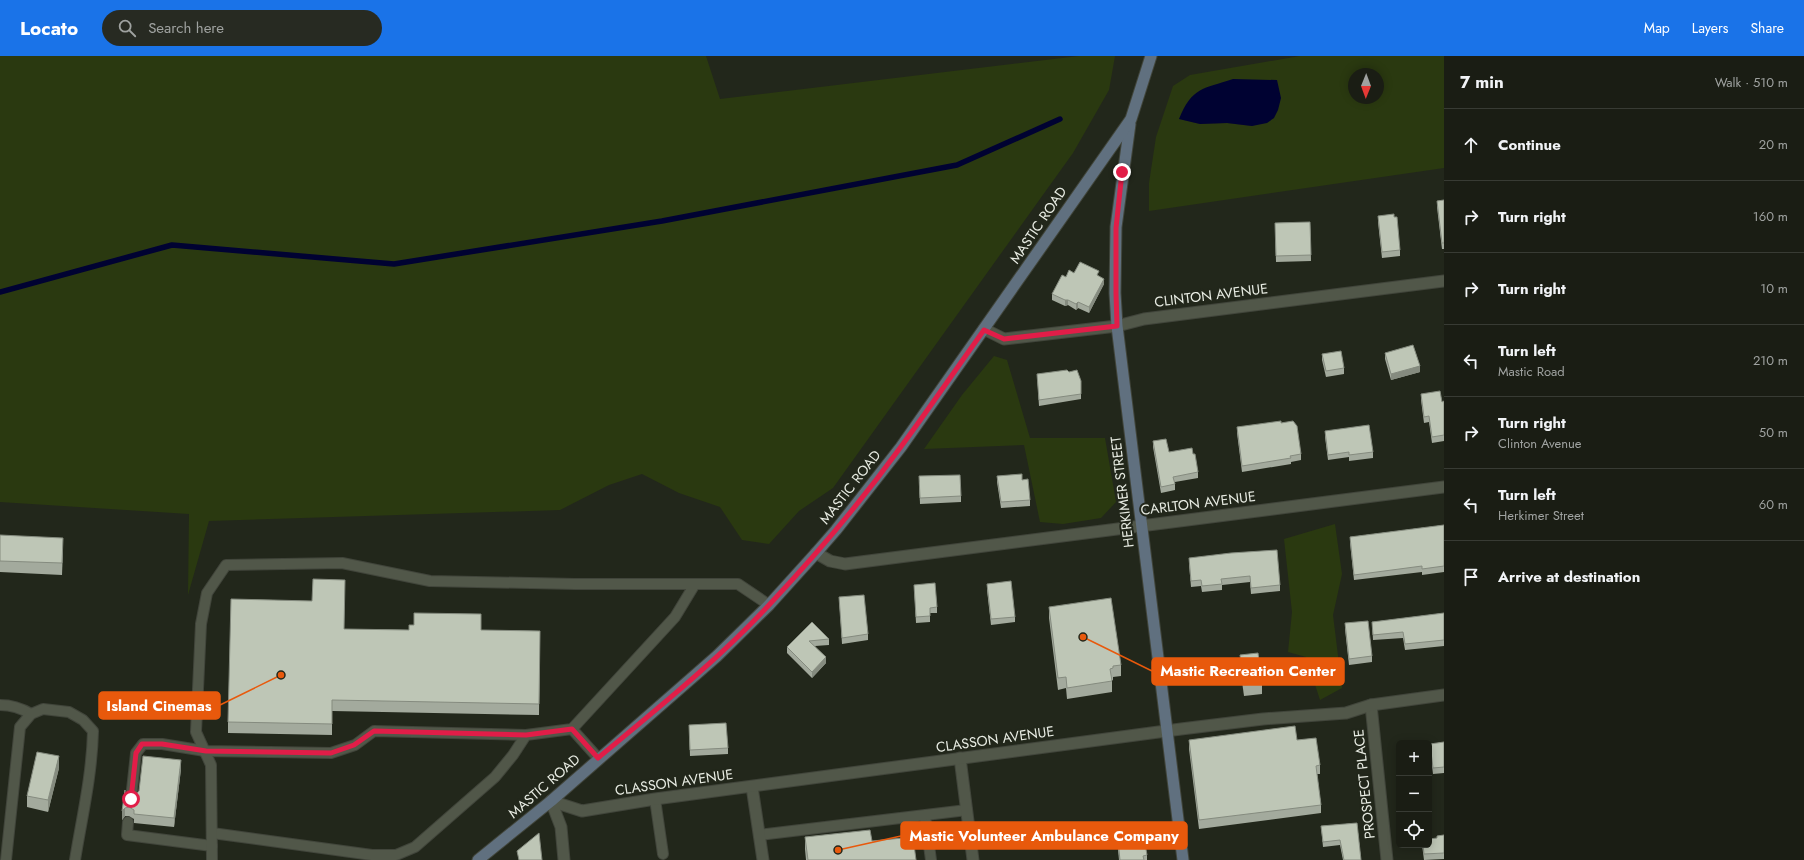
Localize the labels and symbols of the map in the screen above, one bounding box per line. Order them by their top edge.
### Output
north arrow [1348,68,1384,104]
route end [1113,163,1131,181]
street label: MASTIC ROAD [1005,182,1071,268]
street label: CLINTON AVENUE [1153,278,1269,312]
street label: HERKIMER STREET [1105,435,1139,549]
street label: MASTIC ROAD [815,446,885,528]
street label: CARLTON AVENUE [1139,486,1257,520]
callout: Mastic Recreation Center [1152,658,1344,685]
text: Mastic Recreation Center [1160,660,1337,682]
callout: Island Cinemas [99,692,220,719]
text: Island Cinemas [106,695,212,717]
street label: CLASSON AVENUE [935,721,1055,757]
street label: PROSPECT PLACE [1348,728,1380,840]
street label: MASTIC ROAD [504,749,584,823]
street label: CLASSON AVENUE [614,764,734,800]
route start [122,790,140,808]
callout: Mastic Volunteer Ambulance Company [901,822,1187,849]
text: Mastic Volunteer Ambulance Company [909,825,1179,847]

